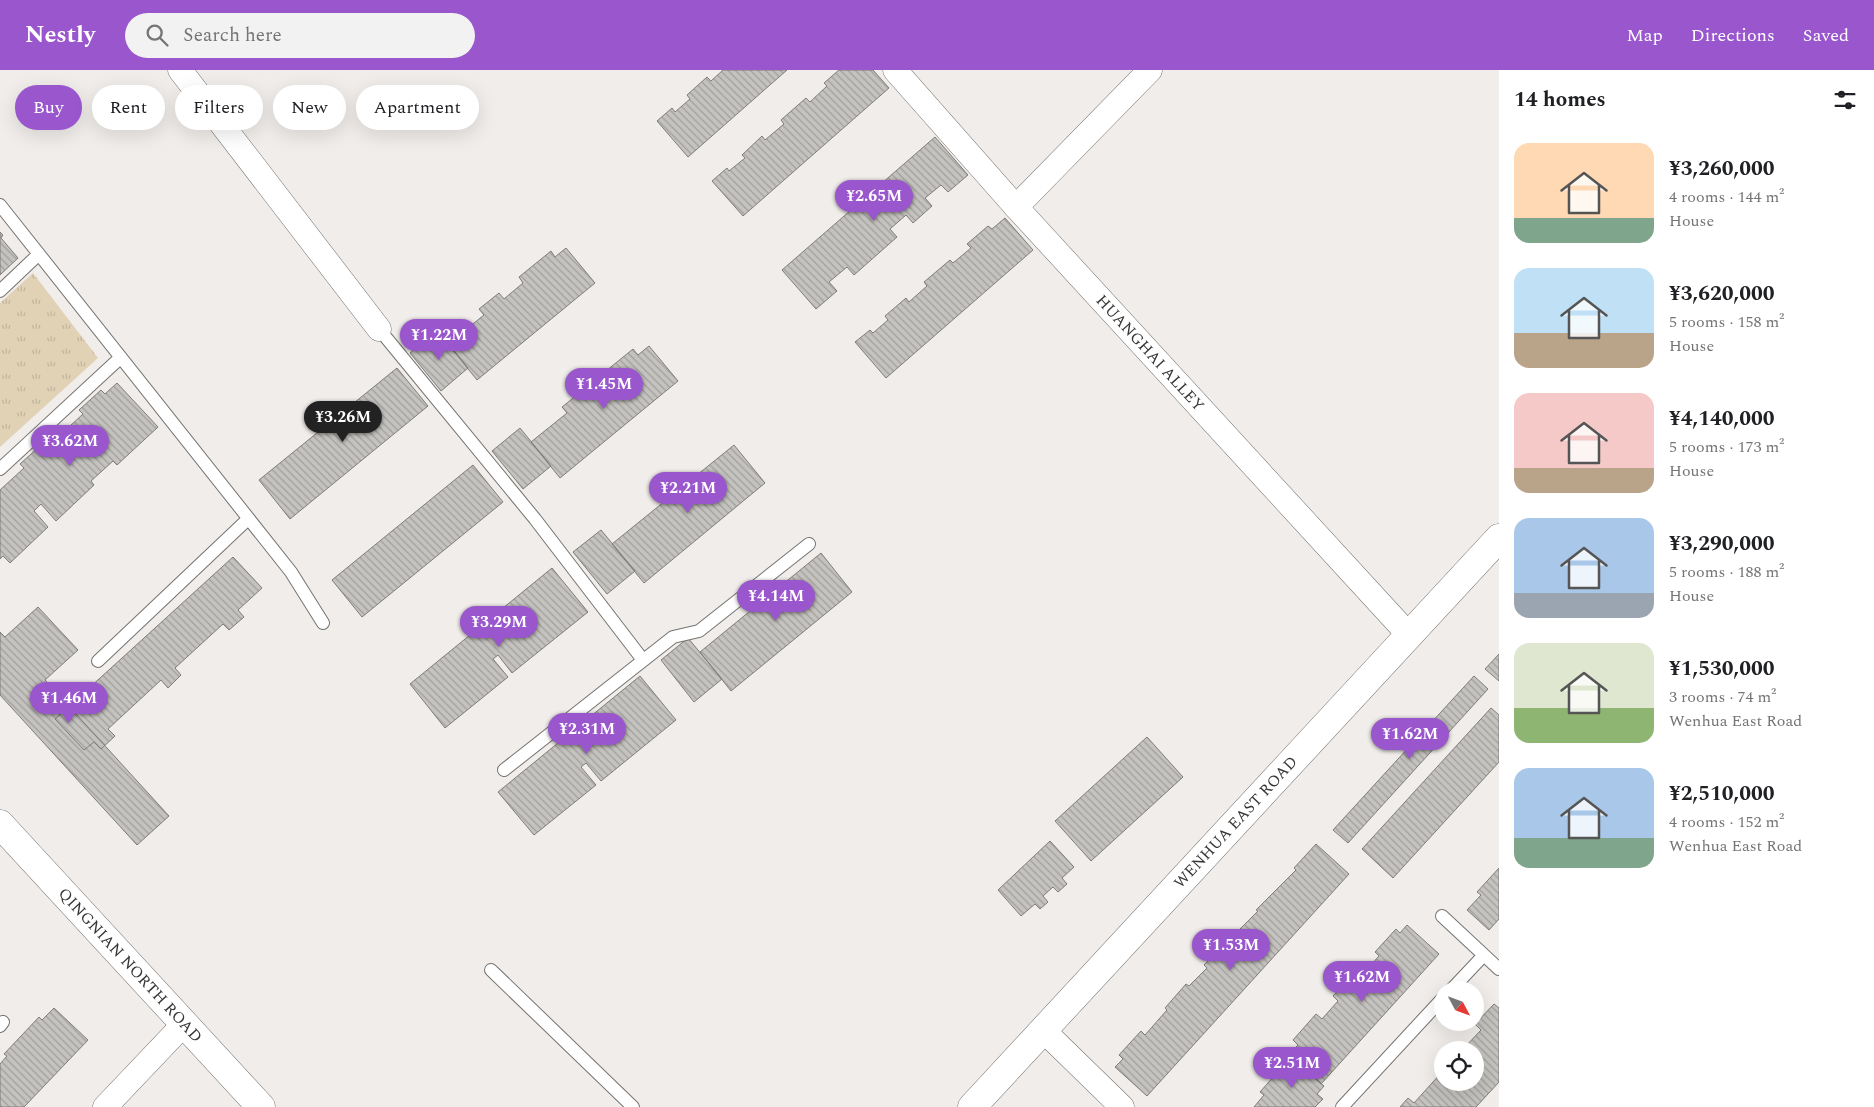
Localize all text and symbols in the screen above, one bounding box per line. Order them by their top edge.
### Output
search box [125,13,475,58]
text: Nestly [25,17,95,53]
icon: search [143,21,171,49]
text: Search here [183,21,282,50]
text: Map [1627,22,1663,49]
text: Directions [1691,22,1775,49]
text: Saved [1803,22,1849,49]
text: 14 homes [1514,84,1606,116]
chip: Buy [15,85,82,130]
chip: Rent [92,85,165,130]
chip: Filters [175,85,263,130]
chip: New [273,85,346,130]
chip: Apartment [356,85,479,130]
icon: filters [1831,86,1859,114]
text: ¥3,260,000 [1669,153,1775,185]
icon: home [1554,163,1614,223]
pin: ¥2.65M [833,180,915,222]
text: ¥2.65M [846,184,902,208]
text: 4 rooms · 144 m² [1669,185,1784,209]
text: House [1669,209,1714,233]
text: ¥3,620,000 [1669,278,1775,310]
icon: home [1554,288,1614,348]
street label: HUANGHAI ALLEY [1090,289,1210,417]
text: 5 rooms · 158 m² [1669,310,1784,334]
pin: ¥1.22M [398,318,480,361]
text: ¥1.22M [411,323,467,347]
text: House [1669,334,1714,358]
pin: ¥1.45M [563,368,645,410]
text: ¥1.45M [576,372,632,396]
pin: ¥3.26M [302,400,384,443]
text: ¥4,140,000 [1669,403,1775,435]
text: ¥3.26M [315,405,371,429]
icon: home [1554,413,1614,473]
pin: ¥3.62M [29,424,111,467]
text: ¥3.62M [42,429,98,453]
text: 5 rooms · 173 m² [1669,435,1784,459]
text: House [1669,459,1714,483]
pin: ¥2.21M [647,472,729,514]
text: ¥2.21M [660,476,716,500]
text: ¥3,290,000 [1669,528,1775,560]
icon: home [1554,538,1614,598]
text: 5 rooms · 188 m² [1669,560,1784,584]
pin: ¥4.14M [735,580,817,622]
text: ¥4.14M [748,584,804,608]
text: House [1669,584,1714,608]
pin: ¥3.29M [458,606,540,648]
text: ¥3.29M [471,610,527,634]
text: ¥1,530,000 [1669,653,1775,685]
icon: home [1554,663,1614,723]
pin: ¥1.46M [28,682,110,724]
text: 3 rooms · 74 m² [1669,685,1776,709]
text: ¥1.46M [41,686,97,710]
text: Wenhua East Road [1669,709,1802,733]
pin: ¥2.31M [546,712,628,755]
text: ¥2.31M [559,717,615,741]
pin: ¥1.62M [1369,718,1451,760]
text: ¥1.62M [1382,722,1438,746]
street label: WENHUA EAST ROAD [1168,751,1303,894]
text: ¥2,510,000 [1669,778,1775,810]
icon: home [1554,788,1614,848]
text: 4 rooms · 152 m² [1669,810,1784,834]
text: Wenhua East Road [1669,834,1802,858]
street label: QINGNIAN NORTH ROAD [52,882,208,1048]
pin: ¥1.53M [1190,928,1272,971]
text: ¥1.53M [1203,933,1259,957]
pin: ¥1.62M [1321,960,1403,1003]
text: ¥1.62M [1334,965,1390,989]
north arrow [1434,981,1484,1031]
map controls [1434,981,1484,1091]
button: locate [1434,1041,1484,1091]
pin: ¥2.51M [1251,1046,1333,1089]
text: ¥2.51M [1264,1051,1320,1075]

